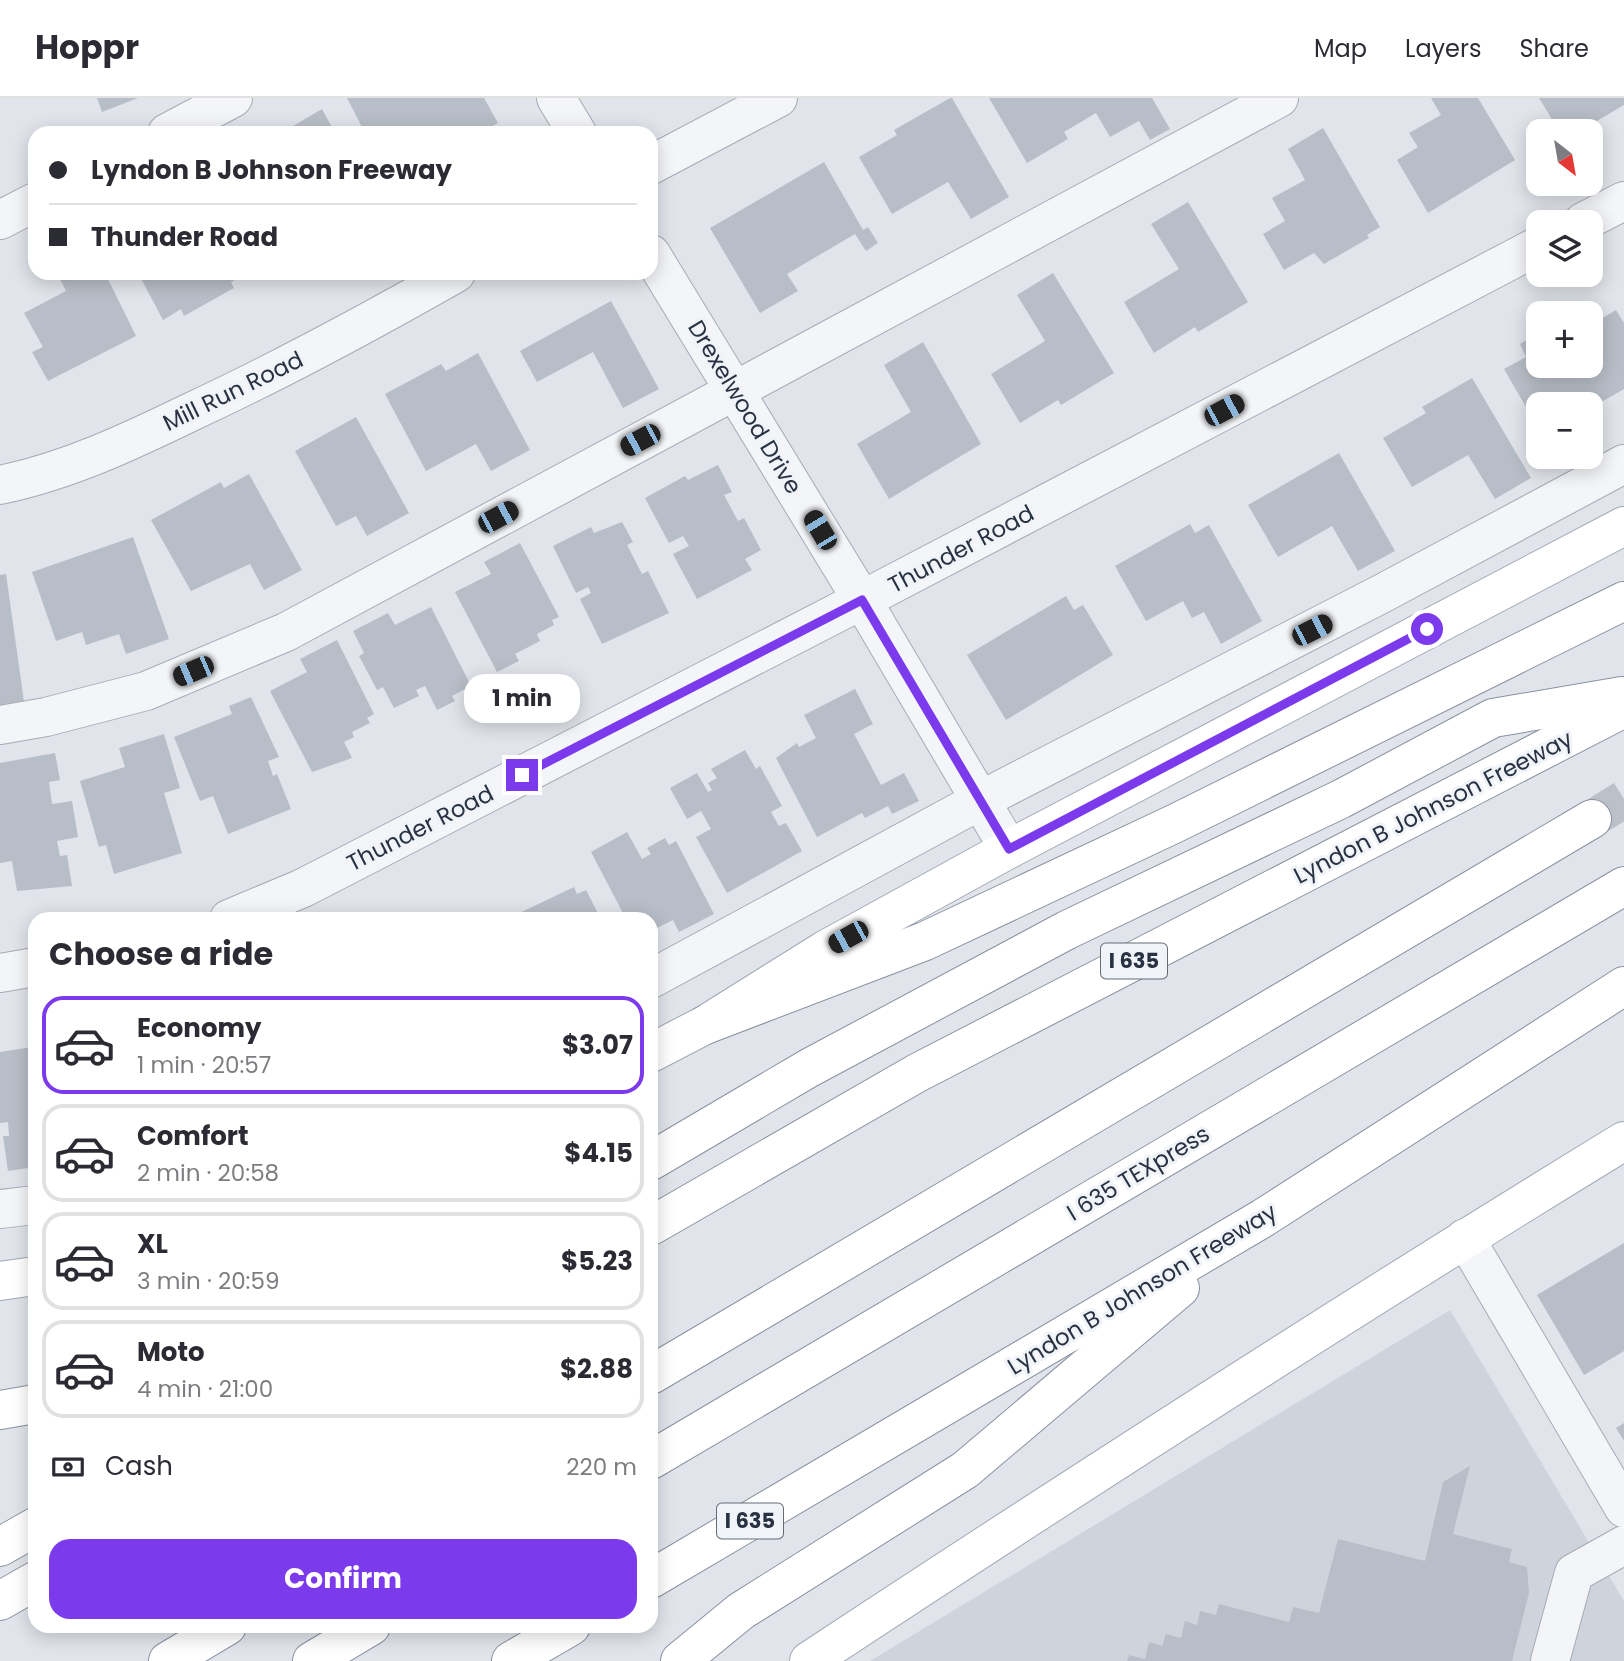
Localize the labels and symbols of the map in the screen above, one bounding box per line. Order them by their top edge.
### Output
north arrow [1526,119,1603,196]
street label: Drexelwood Drive [680,314,810,500]
street label: Mill Run Road [158,343,308,439]
car [1201,391,1248,429]
car [617,421,664,459]
street label: Thunder Road [882,497,1040,601]
car [475,498,522,536]
car [801,507,840,553]
car [1289,611,1336,649]
route start [1411,613,1443,645]
car [170,653,217,689]
callout: 1 min [464,674,580,722]
street label: Lyndon B Johnson Freeway [1288,723,1578,891]
route end [506,759,538,791]
street label: Thunder Road [341,777,499,879]
car [825,918,872,956]
road number: I 635 [1101,944,1167,978]
street label: I 635 TEXpress [1061,1118,1215,1228]
street label: Lyndon B Johnson Freeway [1001,1196,1283,1382]
road number: I 635 [717,1504,783,1538]

